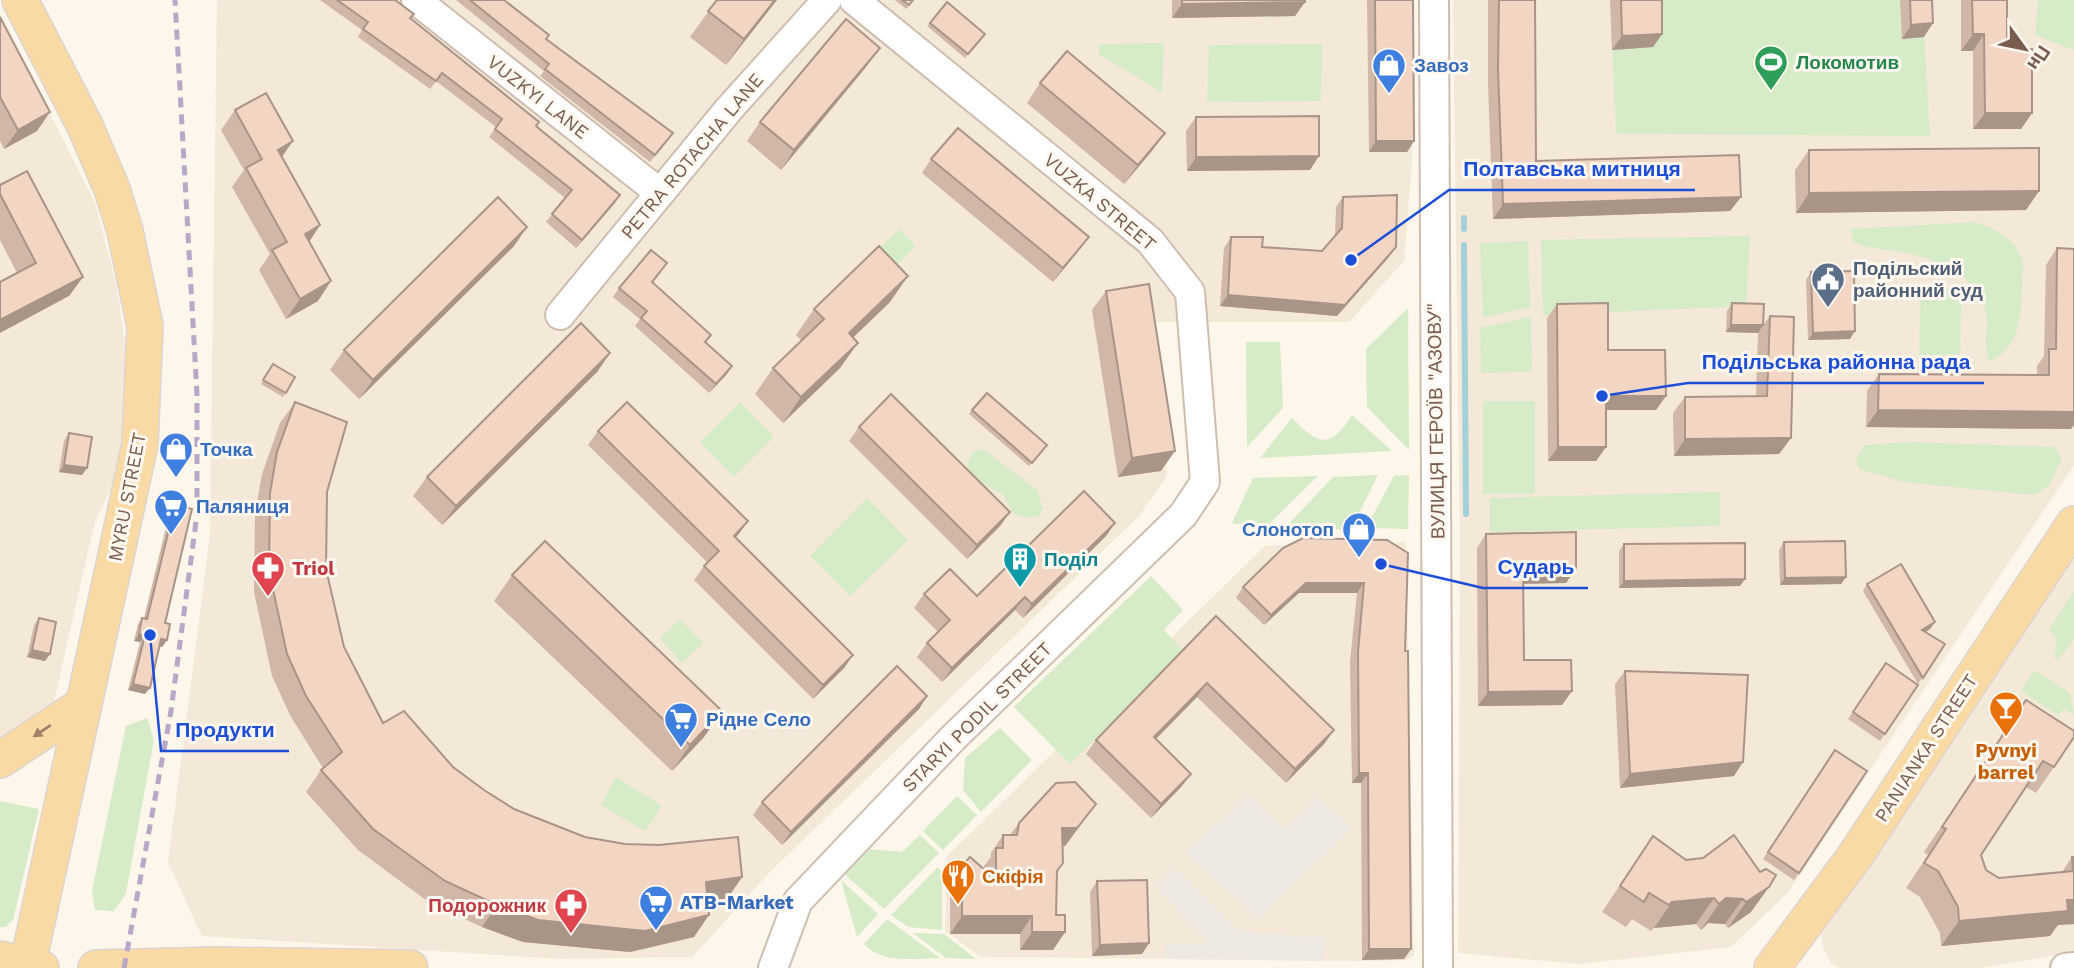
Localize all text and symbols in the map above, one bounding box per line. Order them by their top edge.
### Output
north arrow [1990,14,2060,84]
text: Пн [2022,41,2055,75]
sports icon: Локомотив [1752,43,1790,92]
shop icon: Завоз [1370,46,1408,95]
street label: VUZKYI LANE [483,50,593,144]
place label: Локомотив [1796,51,1899,74]
place label: Завоз [1414,54,1469,77]
street label: PETRA ROTACHA LANE [616,68,768,244]
street label: VUZKA STREET [1039,148,1161,256]
callout: Полтавська митниця [1449,148,1695,190]
text: Полтавська митниця [1463,156,1681,181]
place label: Подільский районний суд [1853,257,1983,302]
public building icon: Подільский районний суд [1809,260,1847,309]
street label: ВУЛИЦЯ ГЕРОЇВ "АЗОВУ" [1422,303,1450,539]
callout: Подільська районна рада [1688,341,1984,383]
text: Подільська районна рада [1702,349,1971,374]
shop icon: Точка [157,430,195,479]
street label: MYRU STREET [103,431,151,563]
place label: Точка [200,438,253,461]
supermarket icon: Паляниця [152,487,190,536]
place label: Паляниця [196,495,289,518]
shop icon: Слонотоп [1340,510,1378,559]
place label: Слонотоп [1242,518,1334,541]
building icon: Поділ [1001,540,1039,589]
callout: Сударь [1483,546,1588,588]
place label: Поділ [1044,548,1098,571]
pharmacy icon: Triol [249,549,287,598]
text: Сударь [1497,554,1575,579]
place label: Triol [292,557,335,580]
street label: STARYI PODIL STREET [897,637,1057,797]
street label: PANIANKA STREET [1870,670,1982,826]
bar icon: Pyvnyi barrel [1987,689,2025,738]
supermarket icon: Рідне Село [662,700,700,749]
place label: Рідне Село [706,708,811,731]
callout: Продукти [161,709,289,751]
text: Продукти [175,717,275,742]
one-way arrow [32,725,52,738]
place label: Pyvnyi barrel [1975,739,2037,784]
restaurant icon: Скіфія [939,857,977,906]
place label: Скіфія [982,865,1044,888]
supermarket icon: ATB-Market [637,883,675,932]
pharmacy icon: Подорожник [552,886,590,935]
place label: ATB-Market [680,891,794,914]
place label: Подорожник [428,894,546,917]

